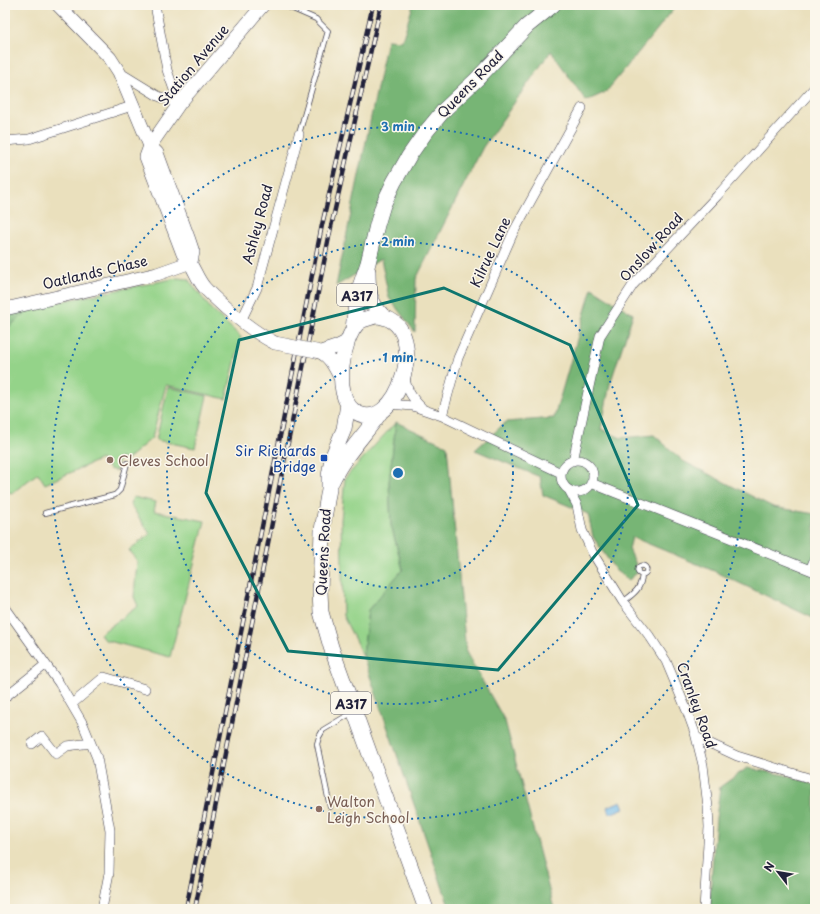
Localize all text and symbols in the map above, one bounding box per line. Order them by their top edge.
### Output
street label: Station Avenue [153,19,234,110]
street label: Queens Road [432,45,508,123]
text: 3 min [381,117,415,135]
street label: Ashley Road [236,182,278,266]
street label: Onslow Road [614,208,688,286]
street label: Kilrue Lane [464,213,516,291]
text: 2 min [381,232,415,250]
street label: Oatlands Chase [40,250,150,294]
road number: A317 [337,284,377,306]
text: 1 min [382,348,414,366]
place label: Sir Richards Bridge [235,440,316,477]
place label: Cleves School [118,450,209,471]
marker: Sir Richards Bridge [319,453,329,463]
marker: Cleves School [105,455,115,465]
centre of rings [391,466,405,480]
street label: Queens Road [310,508,336,596]
street label: Cranley Road [672,659,722,751]
road number: A317 [331,692,371,714]
place label: Walton Leigh School [327,791,410,828]
marker: Walton Leigh School [314,804,324,814]
north arrow [758,852,798,892]
text: N [759,858,779,875]

